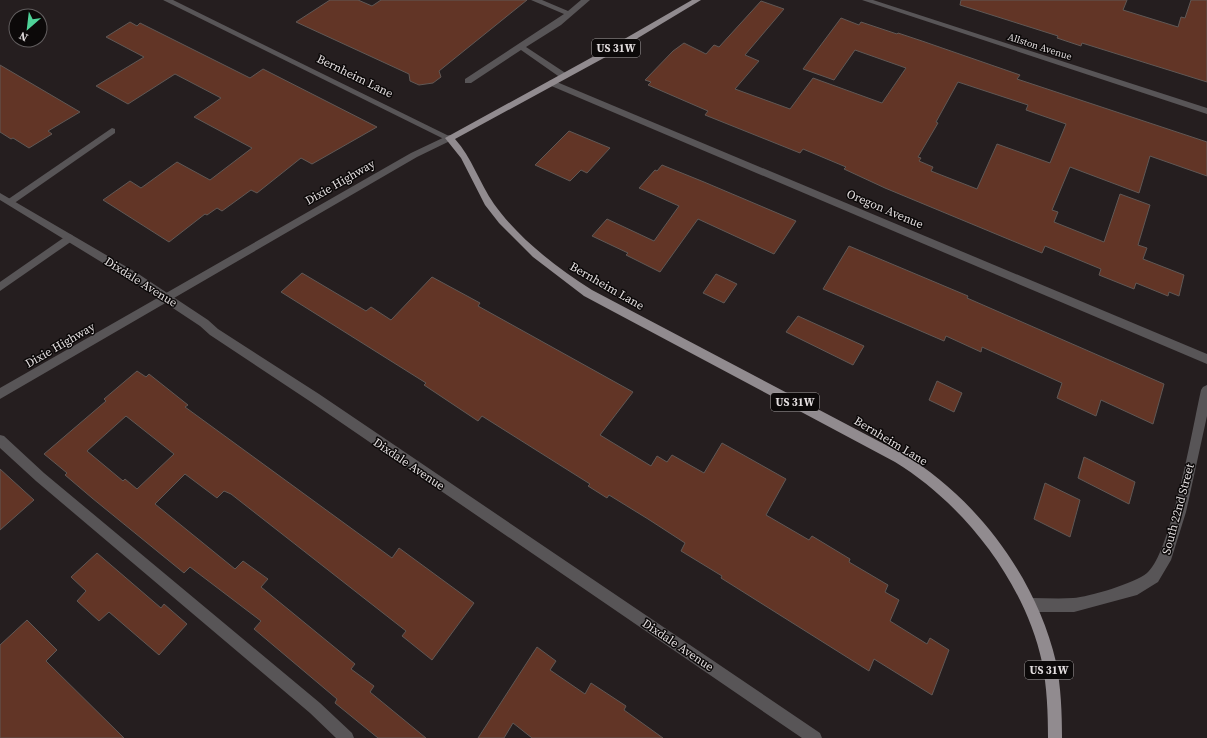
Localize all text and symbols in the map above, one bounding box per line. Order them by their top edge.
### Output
north arrow [8,8,48,48]
text: N [16,28,31,45]
street label: Allston Avenue [1006,30,1074,63]
road number: US 31W [592,39,640,57]
street label: Bernheim Lane [314,51,396,101]
street label: Dixie Highway [302,155,379,208]
street label: Oregon Avenue [844,186,926,232]
street label: Dixdale Avenue [102,253,180,311]
street label: Bernheim Lane [567,258,647,314]
street label: Dixie Highway [22,318,99,371]
road number: US 31W [771,393,819,411]
street label: Bernheim Lane [851,413,931,469]
street label: Dixdale Avenue [370,434,448,494]
street label: South 22nd Street [1158,462,1198,556]
street label: Dixdale Avenue [639,615,717,675]
road number: US 31W [1025,661,1073,679]

